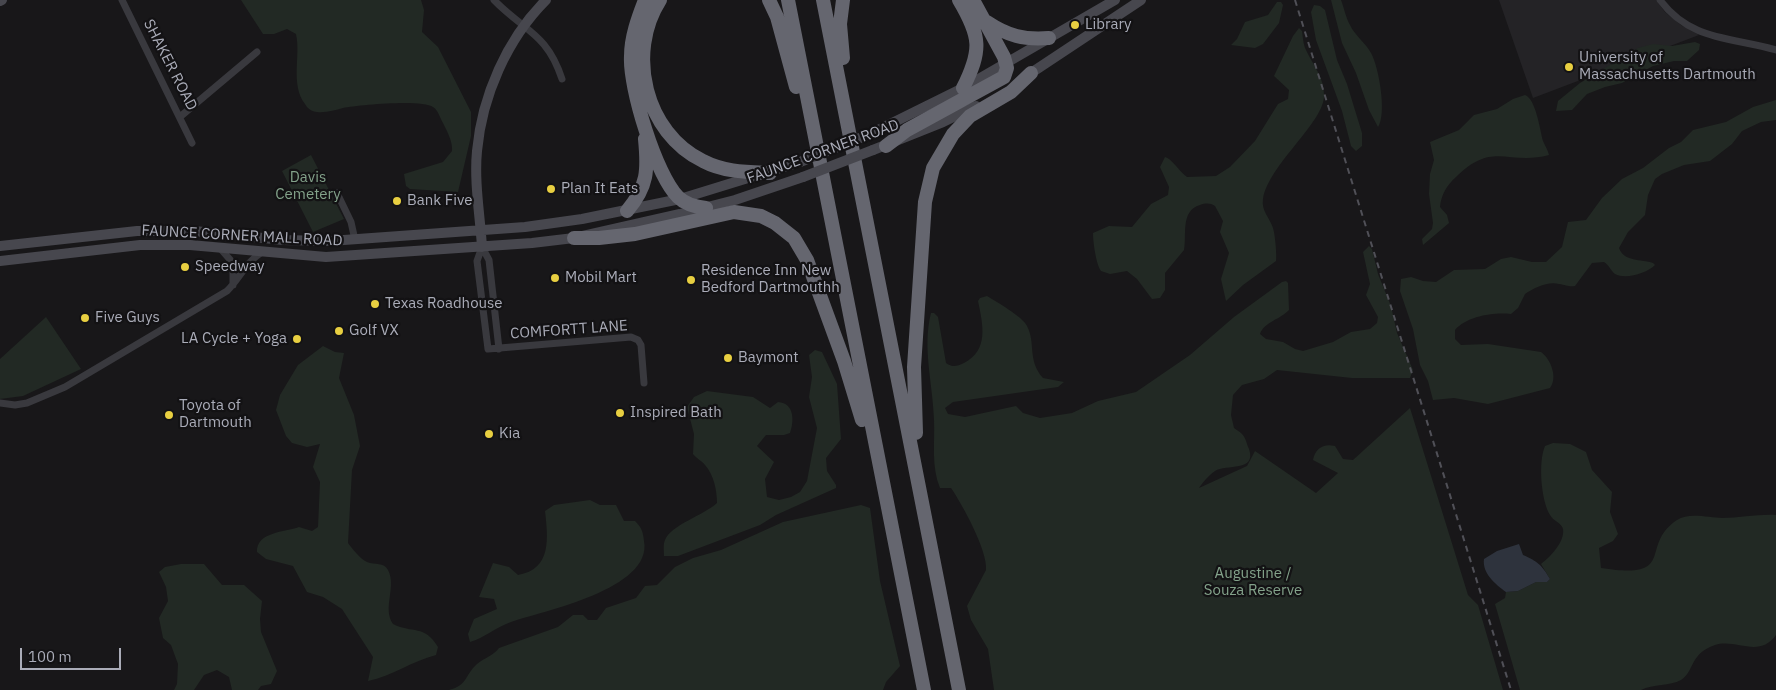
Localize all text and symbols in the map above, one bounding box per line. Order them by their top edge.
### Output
street label: SHAKER ROAD [139,16,201,114]
place label: Library [1085,16,1132,34]
marker: Library [1069,19,1081,31]
place label: University of Massachusetts Dartmouth [1579,49,1756,84]
marker: University of Massachusetts Dartmouth [1563,61,1575,73]
street label: FAUNCE CORNER ROAD [744,116,902,188]
park label: Davis Cemetery [275,169,341,204]
place label: Plan It Eats [561,180,638,198]
marker: Plan It Eats [545,183,557,195]
place label: Bank Five [407,192,472,210]
marker: Bank Five [391,195,403,207]
street label: FAUNCE CORNER MALL ROAD [141,222,343,250]
place label: Speedway [195,258,264,276]
marker: Speedway [179,261,191,273]
place label: Residence Inn New Bedford Dartmouthh [701,262,840,297]
place label: Mobil Mart [565,269,637,287]
marker: Mobil Mart [549,272,561,284]
marker: Residence Inn New Bedford Dartmouthh [685,274,697,286]
place label: Texas Roadhouse [385,295,503,313]
marker: Texas Roadhouse [369,298,381,310]
place label: Five Guys [95,309,160,327]
marker: Five Guys [79,312,91,324]
street label: COMFORTT LANE [510,317,628,343]
place label: Golf VX [349,322,399,340]
marker: Golf VX [333,325,345,337]
place label: LA Cycle + Yoga [181,330,287,348]
marker: LA Cycle + Yoga [291,333,303,345]
place label: Baymont [738,349,798,367]
marker: Baymont [722,352,734,364]
place label: Toyota of Dartmouth [179,397,252,432]
place label: Inspired Bath [630,404,722,422]
marker: Inspired Bath [614,407,626,419]
marker: Toyota of Dartmouth [163,409,175,421]
place label: Kia [499,425,520,443]
marker: Kia [483,428,495,440]
park label: Augustine / Souza Reserve [1204,565,1302,600]
scale bar [22,638,124,670]
text: 100 m [28,647,72,666]

